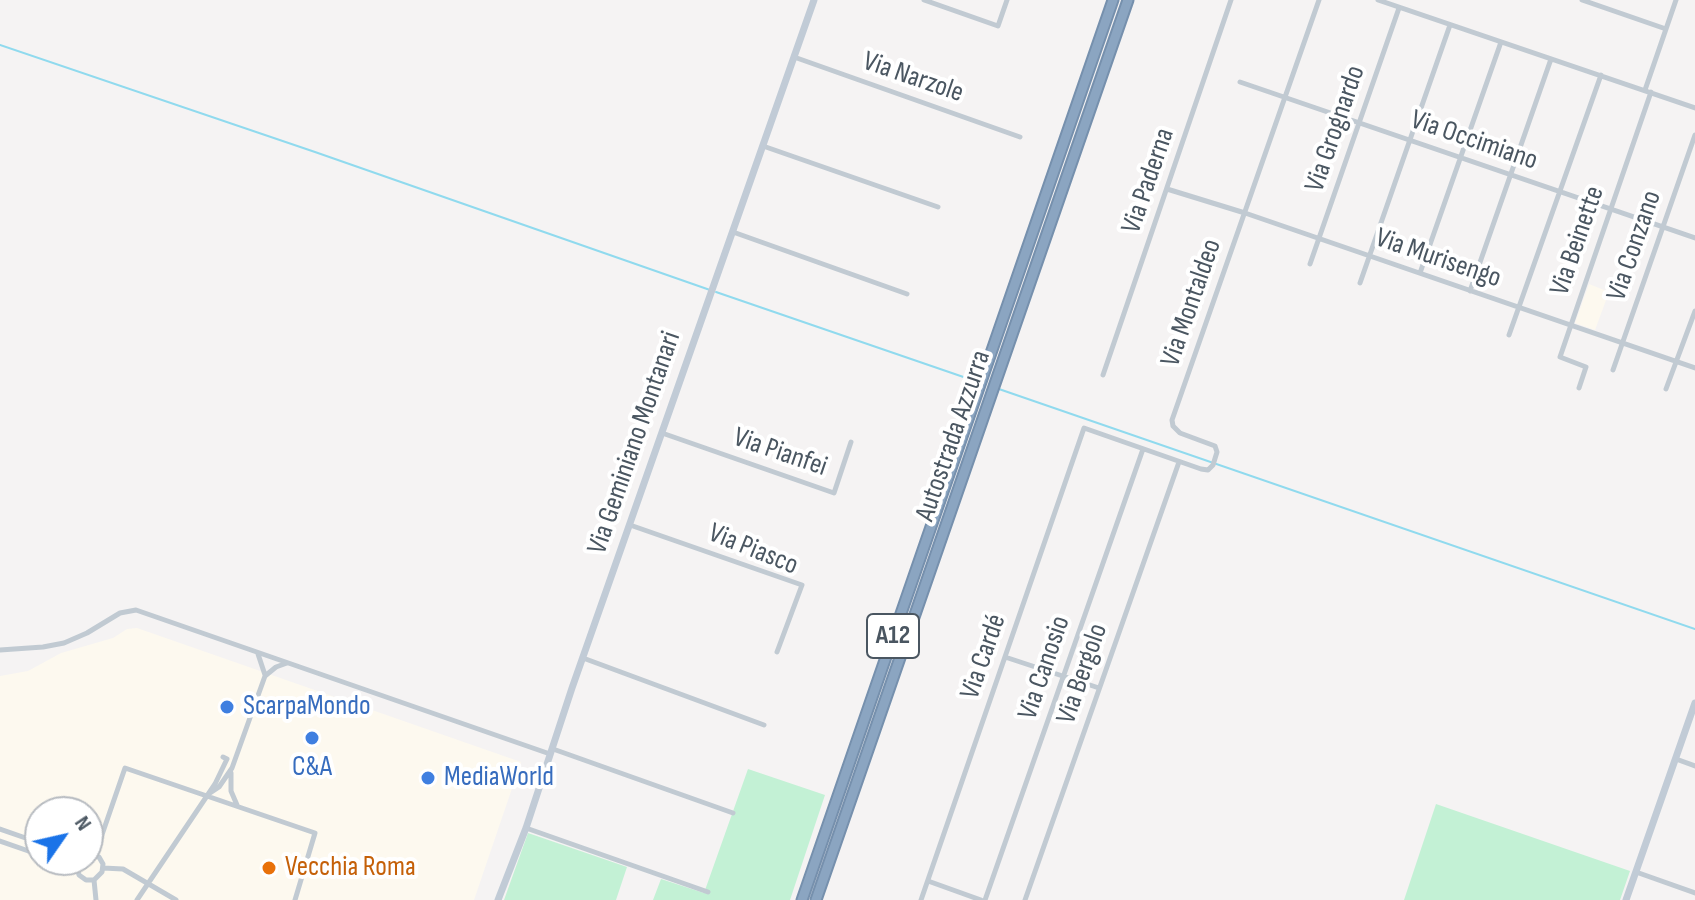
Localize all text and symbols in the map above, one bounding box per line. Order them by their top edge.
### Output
street label: Via Narzole [858,45,968,111]
street label: Via Grognardo [1299,62,1373,196]
street label: Via Occimiano [1406,104,1542,178]
street label: Via Paderna [1115,124,1183,238]
street label: Via Beinette [1544,182,1612,300]
street label: Via Conzano [1600,186,1670,306]
street label: Via Murisengo [1371,222,1505,296]
street label: Via Montaldeo [1155,235,1229,371]
street label: Via Geminiano Montanari [581,327,689,559]
street label: Autostrada Azzurra [909,346,999,526]
street label: Via Pianfei [729,421,831,485]
street label: Via Piasco [703,517,803,583]
street label: Via Cardé [954,610,1014,704]
street label: Via Canosio [1012,612,1078,724]
road number: A12 [867,614,919,658]
street label: Via Bergolo [1050,620,1116,728]
place label: ScarpaMondo [243,690,371,724]
marker: ScarpaMondo [218,698,236,716]
marker: C&A [303,729,321,747]
place label: C&A [292,751,332,785]
place label: MediaWorld [444,761,554,795]
marker: MediaWorld [419,769,437,787]
north arrow [24,796,104,876]
text: N [68,811,97,836]
place label: Vecchia Roma [285,851,416,885]
marker: Vecchia Roma [260,859,278,877]

